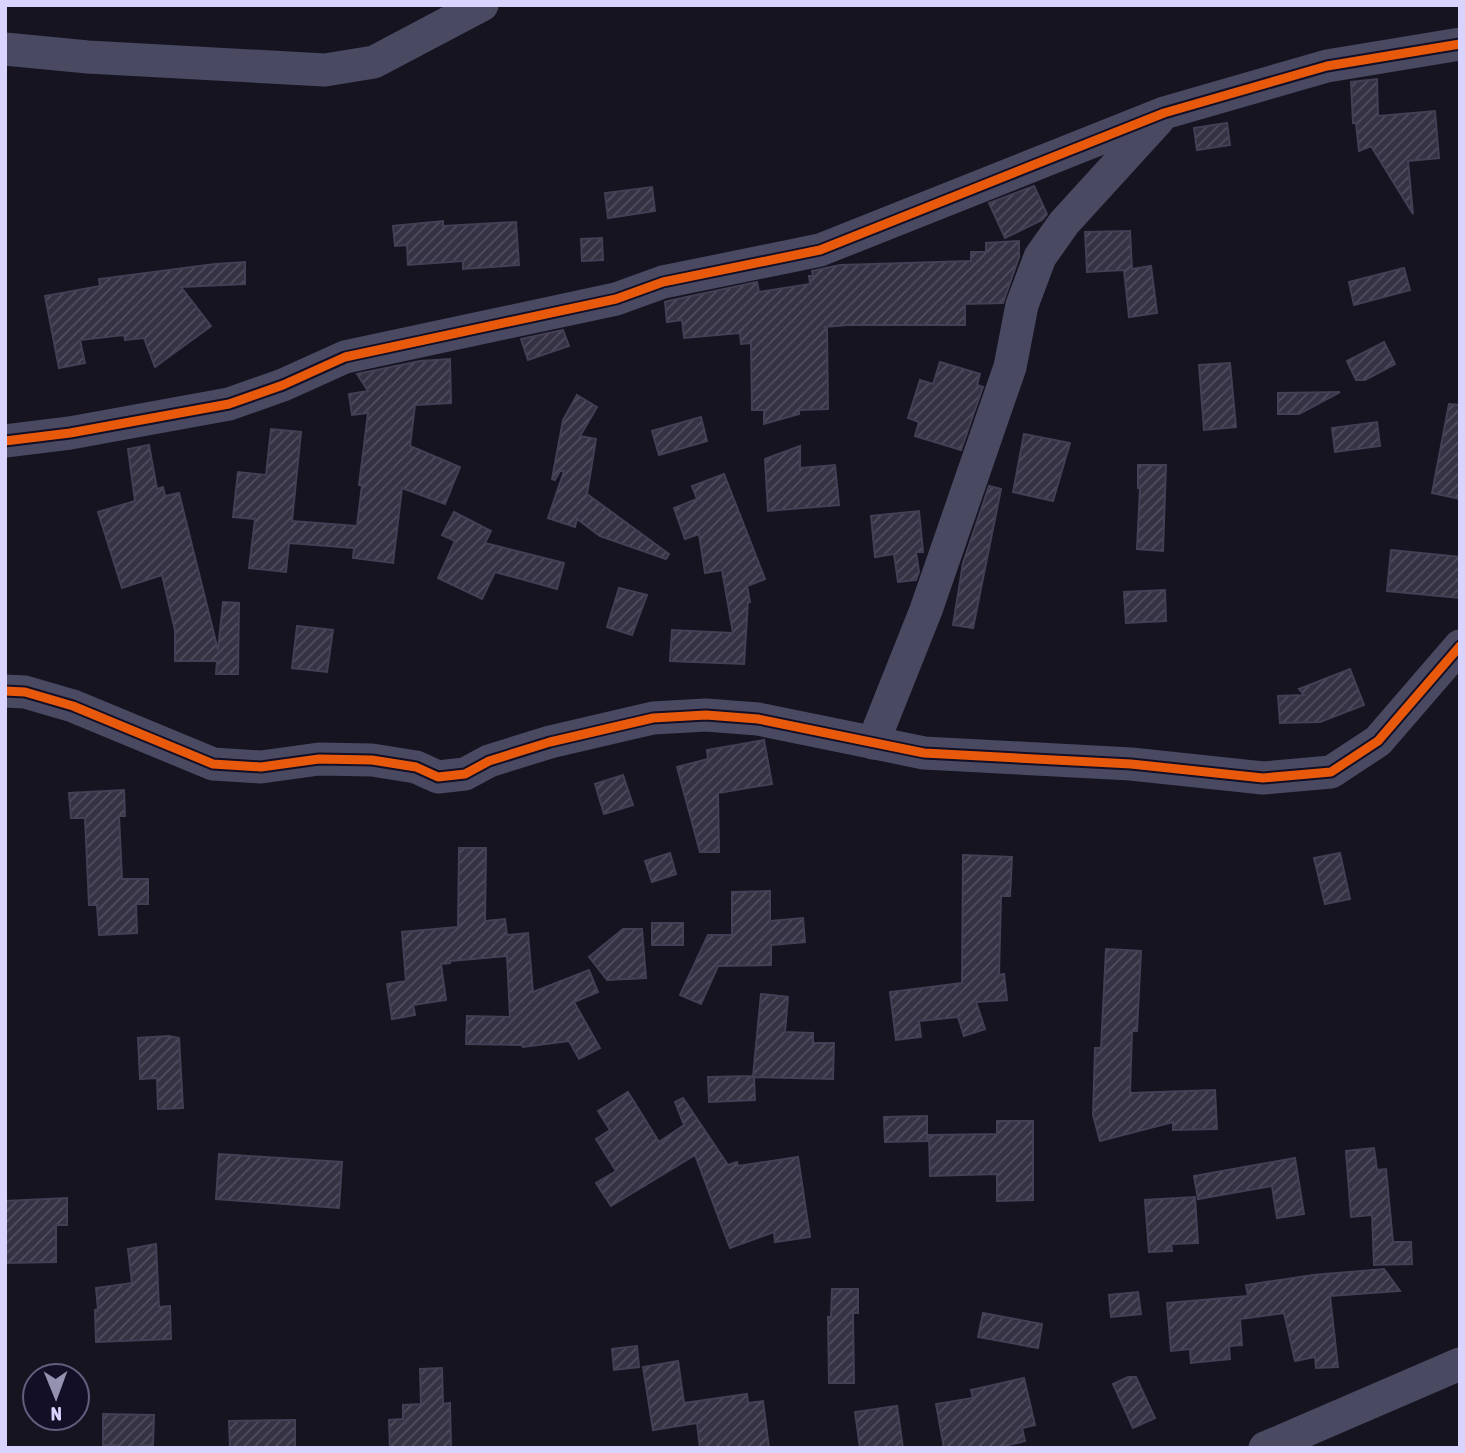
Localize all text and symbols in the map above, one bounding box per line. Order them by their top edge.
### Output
north arrow [21,1362,91,1432]
text: N [50,1403,62,1425]

